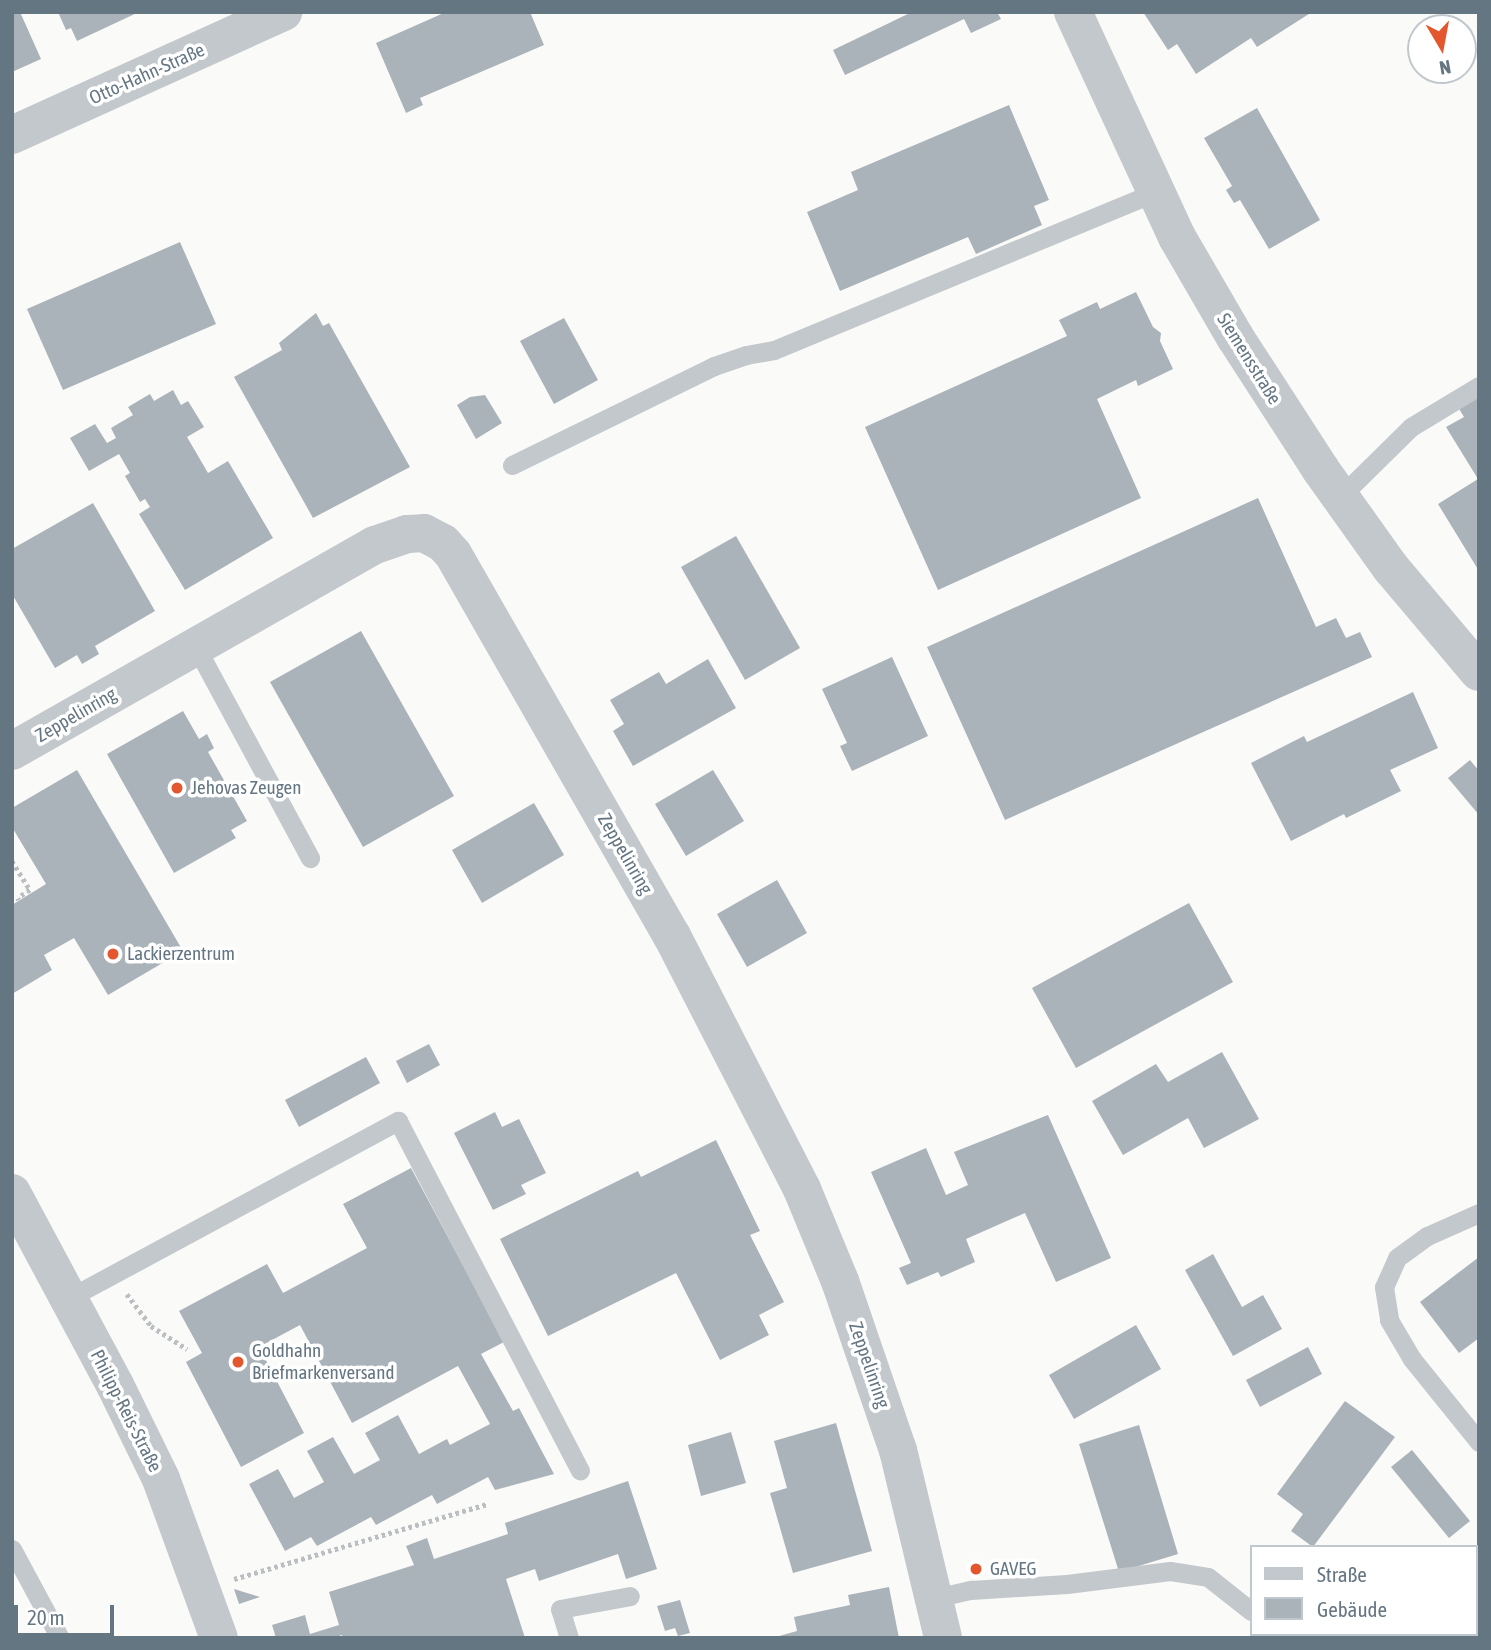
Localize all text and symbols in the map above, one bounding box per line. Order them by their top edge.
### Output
north arrow [1407,14,1477,84]
street label: Otto-Hahn-Straße [86,38,208,110]
text: N [1438,56,1453,80]
street label: Siemensstraße [1212,309,1286,409]
street label: Zeppelinring [31,683,121,747]
place label: Jehovas Zeugen [191,777,301,799]
marker: Jehovas Zeugen [169,780,185,796]
street label: Zeppelinring [593,809,657,899]
place label: Lackierzentrum [127,943,235,965]
marker: Lackierzentrum [105,946,121,962]
street label: Zeppelinring [844,1319,894,1411]
place label: Goldhahn Briefmarkenversand [252,1340,394,1384]
street label: Philipp-Reis-Straße [85,1346,167,1476]
marker: Goldhahn Briefmarkenversand [230,1354,246,1370]
legend [1250,1545,1477,1636]
place label: GAVEG [990,1558,1036,1580]
marker: GAVEG [968,1561,984,1577]
text: Straße [1317,1562,1367,1586]
scale bar [18,1590,117,1634]
text: Gebäude [1317,1597,1387,1621]
text: 20 m [27,1605,65,1629]

